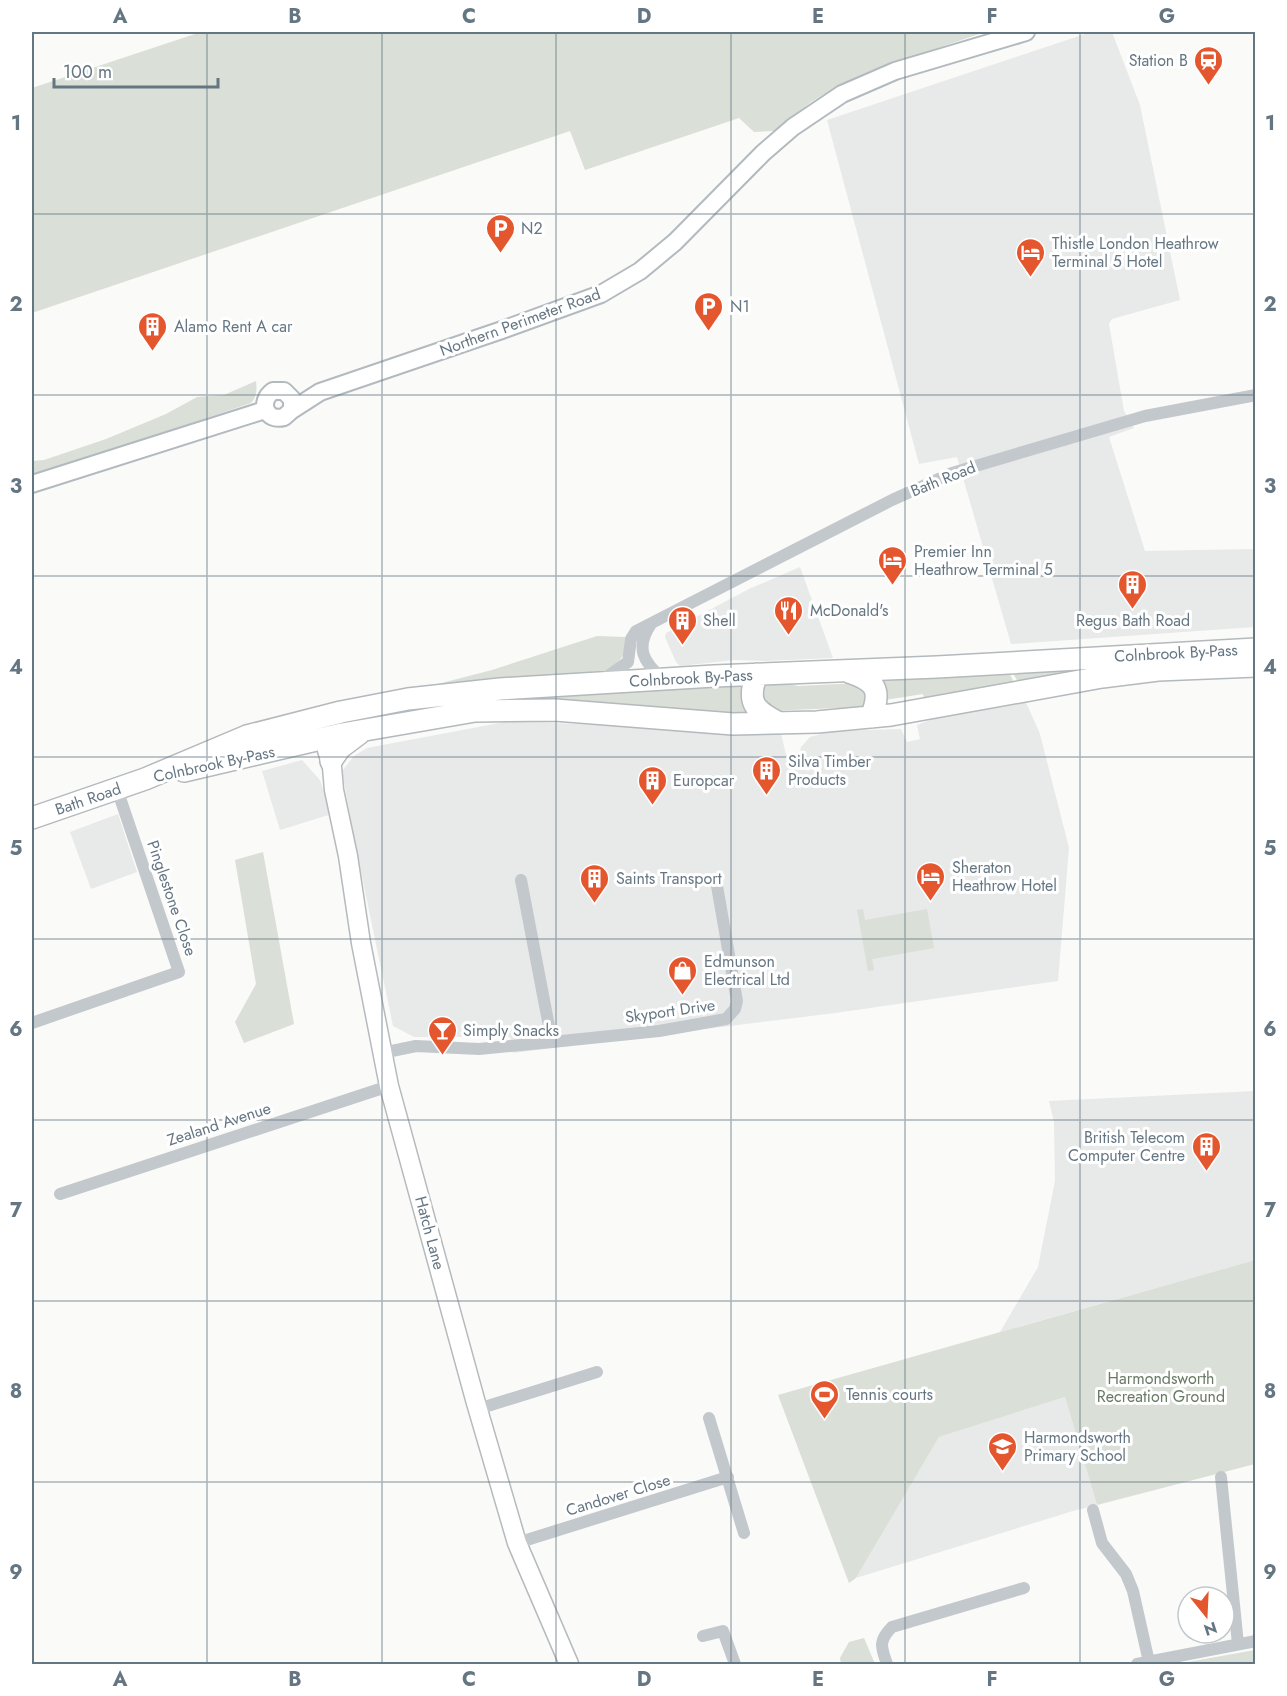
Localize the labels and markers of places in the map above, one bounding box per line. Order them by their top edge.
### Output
station icon: Station B [1193,44,1225,86]
place label: Station B [1129,49,1188,72]
parking icon: N2 [484,212,516,254]
place label: N2 [521,217,543,240]
place label: Thistle London Heathrow Terminal 5 Hotel [1052,232,1219,273]
hotel icon: Thistle London Heathrow Terminal 5 Hotel [1015,236,1047,278]
parking icon: N1 [693,290,725,332]
place label: N1 [730,295,750,318]
building icon: Alamo Rent A car [137,310,169,352]
place label: Alamo Rent A car [174,315,293,338]
place label: Premier Inn Heathrow Terminal 5 [914,540,1053,581]
hotel icon: Premier Inn Heathrow Terminal 5 [877,544,909,586]
building icon: Regus Bath Road [1117,568,1149,610]
restaurant icon: McDonald's [773,594,805,636]
place label: McDonald's [810,599,889,622]
building icon: Shell [666,604,698,646]
place label: Shell [703,609,736,632]
place label: Regus Bath Road [1076,609,1190,632]
place label: Silva Timber Products [788,750,872,791]
building icon: Silva Timber Products [751,754,783,796]
building icon: Europcar [636,764,668,806]
place label: Europcar [673,769,735,792]
place label: Sheraton Heathrow Hotel [952,856,1057,897]
hotel icon: Sheraton Heathrow Hotel [915,860,947,902]
building icon: Saints Transport [579,862,611,904]
place label: Saints Transport [616,867,722,890]
place label: Edmunson Electrical Ltd [704,950,790,991]
shop icon: Edmunson Electrical Ltd [667,954,699,996]
bar icon: Simply Snacks [426,1014,458,1056]
place label: Simply Snacks [463,1019,559,1042]
place label: British Telecom Computer Centre [1068,1126,1185,1167]
building icon: British Telecom Computer Centre [1190,1130,1222,1172]
sports icon: Tennis courts [809,1378,841,1420]
place label: Tennis courts [846,1383,933,1406]
place label: Harmondsworth Primary School [1024,1426,1131,1467]
school or university icon: Harmondsworth Primary School [987,1430,1019,1472]

